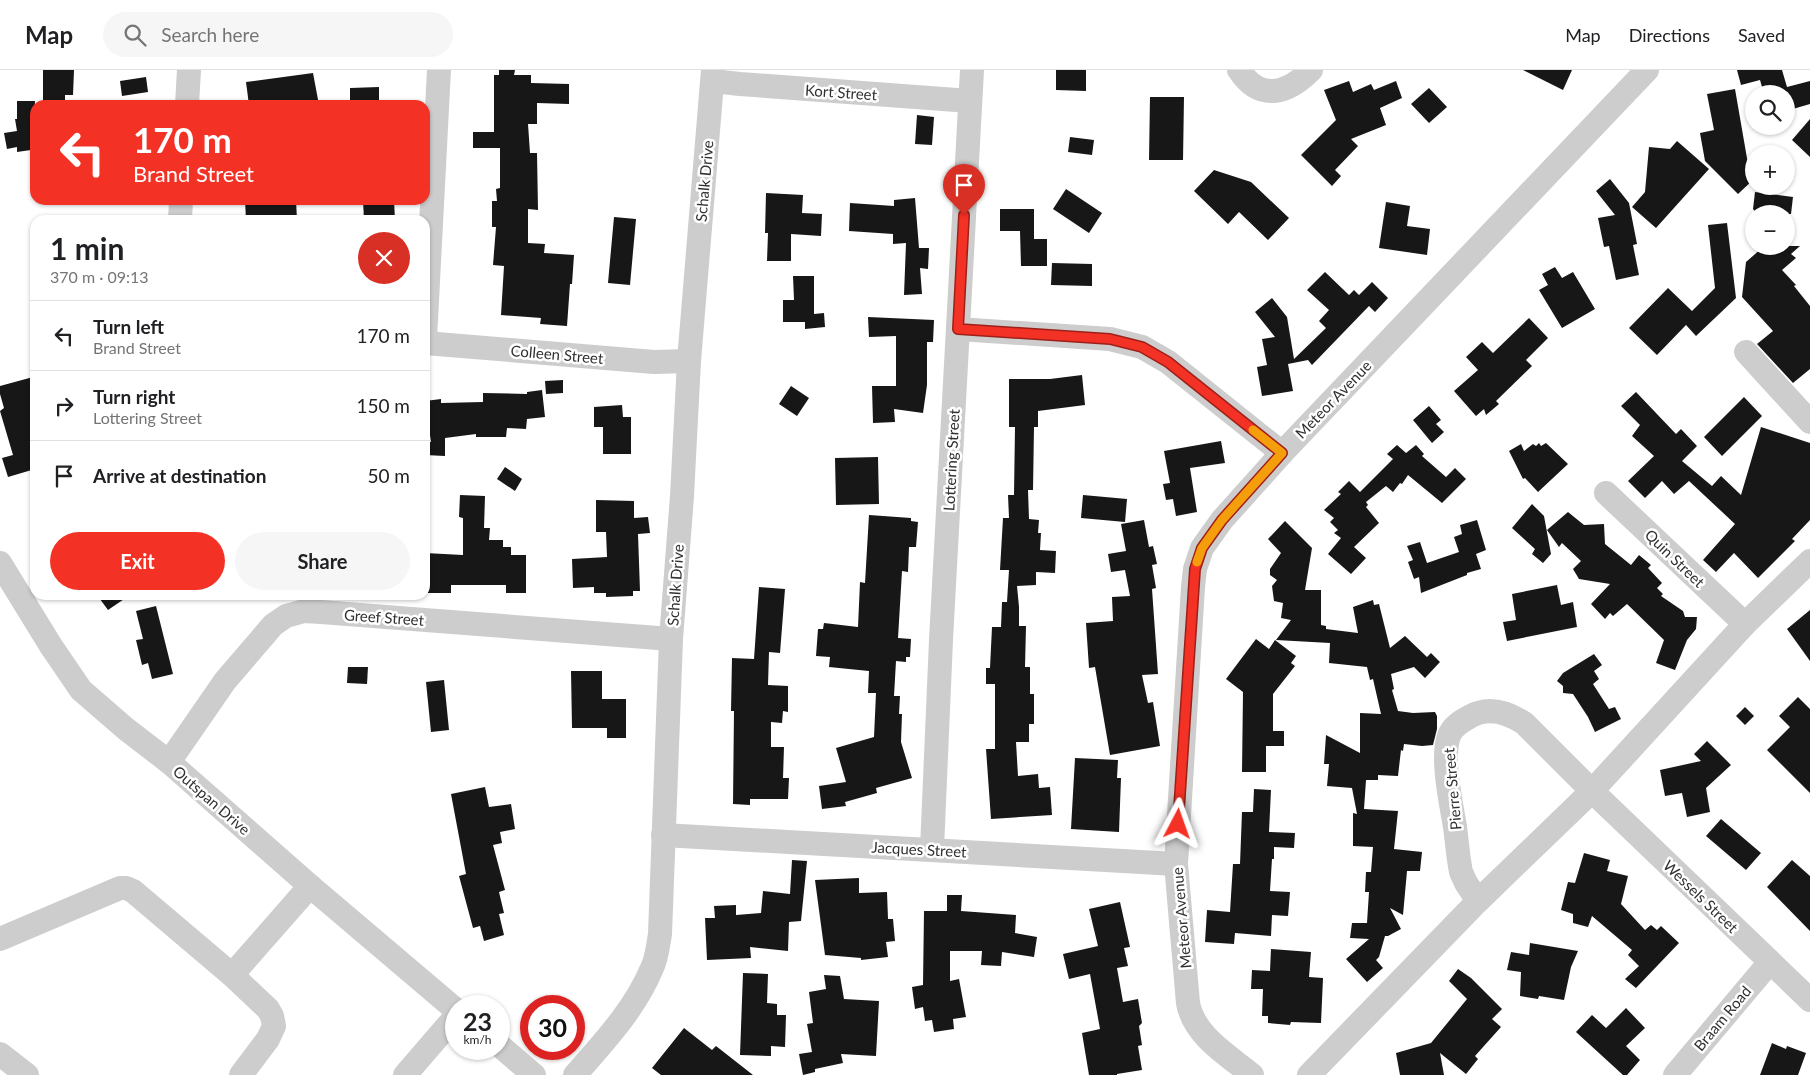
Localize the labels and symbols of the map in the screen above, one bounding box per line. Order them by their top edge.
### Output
street label: Kort Street [804,81,878,104]
street label: Schalk Drive [691,139,717,223]
pin [943,164,985,215]
street label: Colleen Street [510,341,605,367]
street label: Meteor Avenue [1291,356,1375,442]
street label: Lottering Street [939,408,963,512]
street label: Quin Street [1642,525,1709,591]
street label: Schalk Drive [663,543,687,626]
street label: Greef Street [343,605,425,629]
street label: Pierre Street [1439,747,1465,831]
street label: Outspan Drive [170,762,254,838]
position arrow [1151,797,1203,849]
street label: Jacques Street [871,838,968,861]
street label: Wessels Street [1660,856,1743,937]
street label: Meteor Avenue [1168,867,1194,969]
street label: Braam Road [1690,982,1754,1054]
speed limit sign: 30 [520,995,585,1060]

